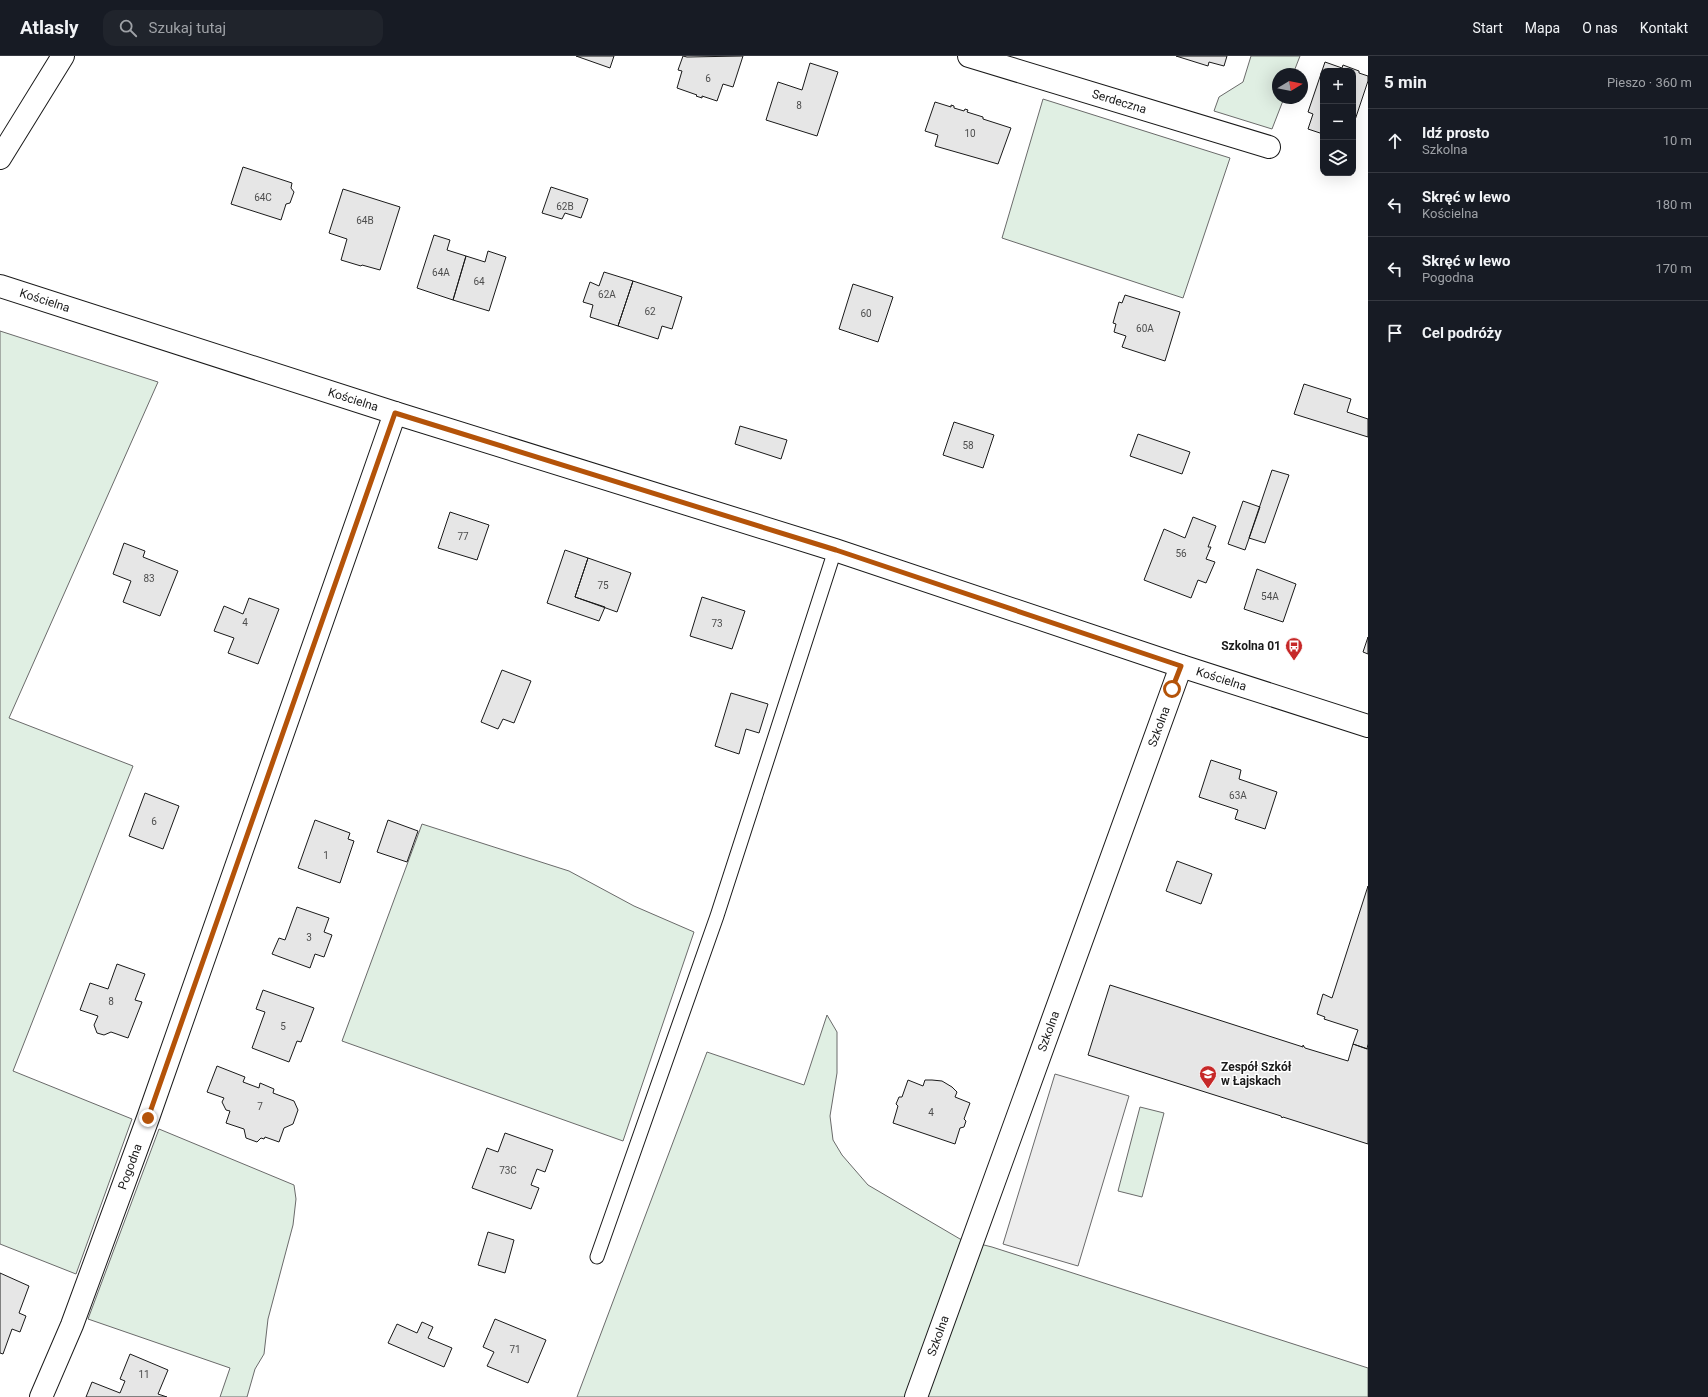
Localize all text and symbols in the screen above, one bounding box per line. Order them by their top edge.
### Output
search box [103,10,383,46]
text: Atlasly [20,16,79,39]
icon: search [117,17,139,39]
text: Szukaj tutaj [149,19,226,37]
text: Start [1473,20,1503,36]
text: Mapa [1525,20,1560,36]
text: O nas [1582,20,1618,36]
text: Kontakt [1640,20,1688,36]
north arrow [1272,68,1308,104]
map controls [1320,68,1356,176]
button: + [1320,68,1356,104]
text: 5 min [1384,72,1427,92]
house number: 6 [705,73,711,84]
text: Pieszo · 360 m [1607,75,1692,90]
street label: Serdeczna [1090,87,1148,116]
house number: 8 [796,100,802,111]
button: − [1320,104,1356,140]
text: Idź prosto [1422,124,1489,142]
house number: 10 [964,128,976,139]
icon: ahead [1384,130,1406,152]
text: 10 m [1663,133,1692,148]
button: layers [1320,140,1356,176]
text: Szkolna [1422,142,1468,157]
text: Skręć w lewo [1422,188,1511,206]
house number: 64C [254,192,272,203]
icon: left [1384,194,1406,216]
text: 180 m [1655,197,1692,212]
house number: 62B [556,201,574,212]
text: Kościelna [1422,206,1478,221]
house number: 64B [356,215,374,226]
text: Skręć w lewo [1422,252,1511,270]
icon: left [1384,258,1406,280]
text: 170 m [1655,261,1692,276]
house number: 64A [432,267,450,278]
text: Pogodna [1422,270,1474,285]
house number: 64 [473,276,485,287]
street label: Kościelna [18,286,72,315]
house number: 62A [598,289,616,300]
house number: 62 [644,306,656,317]
house number: 60 [860,308,872,319]
icon: arrive [1384,322,1406,344]
house number: 60A [1136,323,1154,334]
text: Cel podróży [1422,324,1502,342]
street label: Kościelna [326,385,380,414]
house number: 58 [962,440,974,451]
house number: 77 [457,531,469,542]
house number: 56 [1175,548,1187,559]
house number: 83 [143,573,155,584]
house number: 75 [597,580,609,591]
house number: 54A [1261,591,1279,602]
house number: 4 [242,617,248,628]
house number: 73 [711,618,723,629]
bus stop icon: Szkolna 01 [1284,636,1304,661]
place label: Szkolna 01 [1221,639,1281,653]
street label: Kościelna [1194,664,1248,694]
route start [1163,680,1181,698]
street label: Szkolna [1145,705,1173,749]
house number: 63A [1229,790,1247,801]
house number: 6 [151,816,157,827]
house number: 1 [323,850,329,861]
house number: 3 [306,932,312,943]
house number: 8 [108,996,114,1007]
street label: Szkolna [1035,1009,1062,1053]
house number: 5 [280,1021,286,1032]
place label: Zespół Szkół w Łajskach [1221,1060,1292,1088]
school or university icon: Zespół Szkół w Łajskach [1198,1064,1218,1089]
house number: 7 [257,1101,263,1112]
house number: 4 [928,1107,934,1118]
route end [139,1109,157,1127]
street label: Pogodna [115,1142,145,1192]
house number: 73C [499,1165,517,1176]
street label: Szkolna [924,1314,952,1358]
house number: 71 [509,1344,521,1355]
house number: 11 [138,1369,150,1380]

